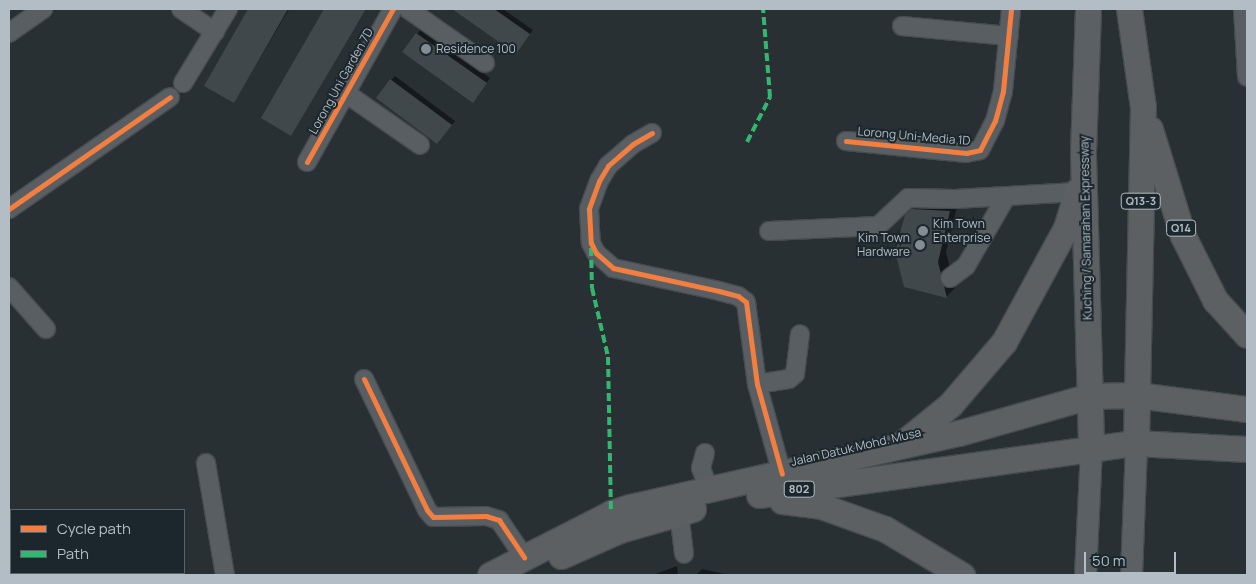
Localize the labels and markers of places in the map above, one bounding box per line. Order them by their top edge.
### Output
place label: Residence 100 [436,42,516,56]
marker: Residence 100 [420,43,432,55]
place label: Kim Town Enterprise [933,217,990,245]
marker: Kim Town Enterprise [917,225,929,237]
place label: Kim Town Hardware [857,231,910,259]
marker: Kim Town Hardware [914,239,926,251]

